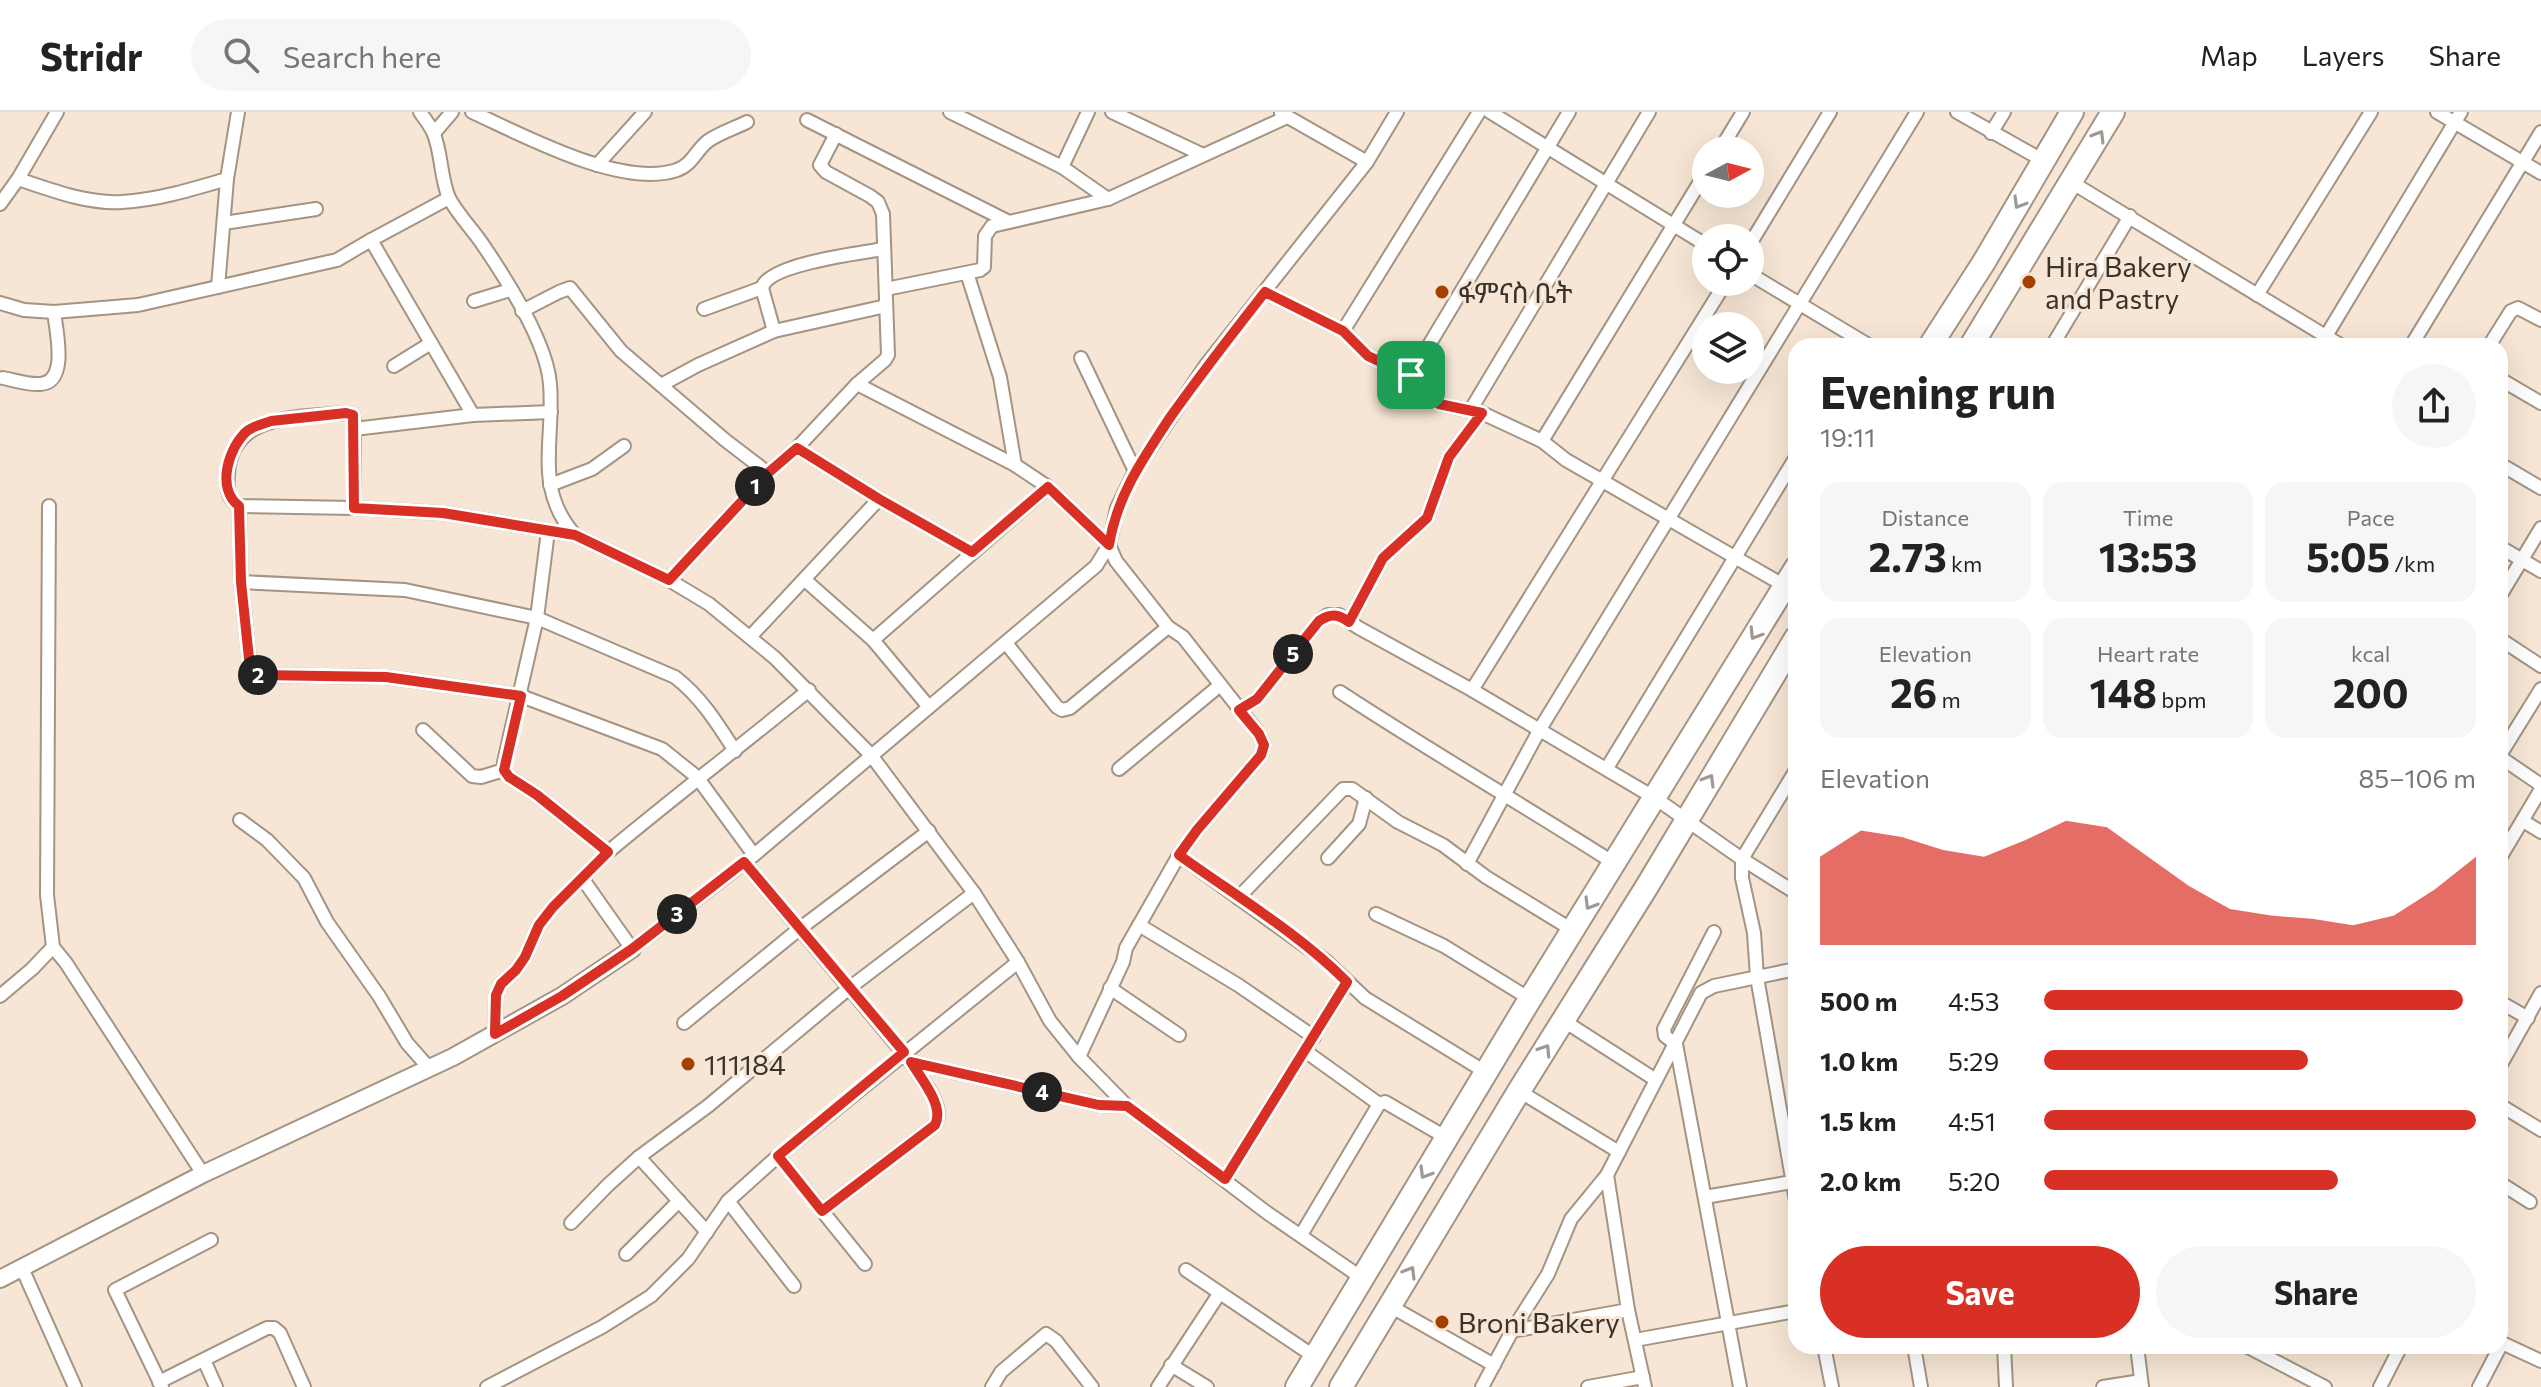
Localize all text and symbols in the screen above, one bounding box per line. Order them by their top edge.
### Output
search box [191,19,751,91]
text: Stridr [40,32,143,79]
icon: search [219,33,263,77]
text: Search here [283,37,441,74]
text: Map [2200,38,2258,72]
text: Layers [2302,38,2384,72]
text: Share [2428,38,2501,72]
one-way arrow [2089,130,2105,145]
north arrow [1692,136,1764,208]
map controls [1692,136,1764,384]
one-way arrow [2013,194,2028,209]
button: locate [1692,224,1764,296]
place label: Hira Bakery and Pastry [2045,249,2192,315]
marker: Hira Bakery and Pastry [2020,273,2038,291]
place label: ፋምናስ ቤት [1458,275,1573,309]
marker: ፋምናስ ቤት [1433,283,1451,301]
button: layers [1692,312,1764,384]
pin [1377,341,1445,409]
icon: arrive [1389,353,1433,397]
text: Evening run [1820,364,2056,418]
button: share [2392,364,2476,448]
text: 19:11 [1820,421,1875,452]
pin: 1 [735,466,775,506]
text: 1 [750,472,760,499]
text: Distance [1882,504,1969,531]
text: Time [2123,504,2173,531]
text: Pace [2347,504,2395,531]
text: 2.73 [1869,531,1947,580]
text: 13:53 [2099,531,2197,580]
text: 5:05 [2306,531,2390,580]
text: km [1947,550,1982,577]
text: /km [2390,550,2435,577]
one-way arrow [1750,625,1765,640]
pin: 5 [1273,634,1313,674]
text: 5 [1287,640,1299,667]
text: Elevation [1879,640,1972,667]
text: Heart rate [2097,640,2199,667]
text: kcal [2351,640,2390,667]
pin: 2 [238,655,278,695]
text: 2 [252,661,264,688]
text: 26 [1890,667,1937,716]
text: 148 [2090,667,2157,716]
text: 200 [2333,667,2409,716]
text: m [1937,686,1961,713]
text: bpm [2157,686,2206,713]
text: Elevation [1820,762,1930,793]
text: 85–106 m [2358,762,2476,793]
one-way arrow [1700,774,1715,789]
pin: 3 [657,894,697,934]
one-way arrow [1584,895,1600,910]
text: 3 [671,900,683,927]
text: 500 m [1820,985,1897,1016]
text: 4:53 [1948,985,2000,1016]
one-way arrow [1536,1044,1551,1059]
text: 1.0 km [1820,1045,1898,1076]
text: 5:29 [1948,1045,1999,1076]
place label: 111184 [704,1047,786,1081]
marker: 111184 [679,1055,697,1073]
pin: 4 [1022,1072,1062,1112]
text: 4 [1035,1078,1049,1105]
text: 1.5 km [1820,1105,1896,1136]
text: 4:51 [1948,1105,1996,1136]
one-way arrow [1420,1164,1435,1179]
text: 2.0 km [1820,1165,1901,1196]
text: 5:20 [1948,1165,2000,1196]
button: Save [1820,1246,2140,1338]
button: Share [2156,1246,2476,1338]
one-way arrow [1401,1266,1416,1281]
place label: Broni Bakery [1458,1305,1620,1339]
marker: Broni Bakery [1433,1313,1451,1331]

